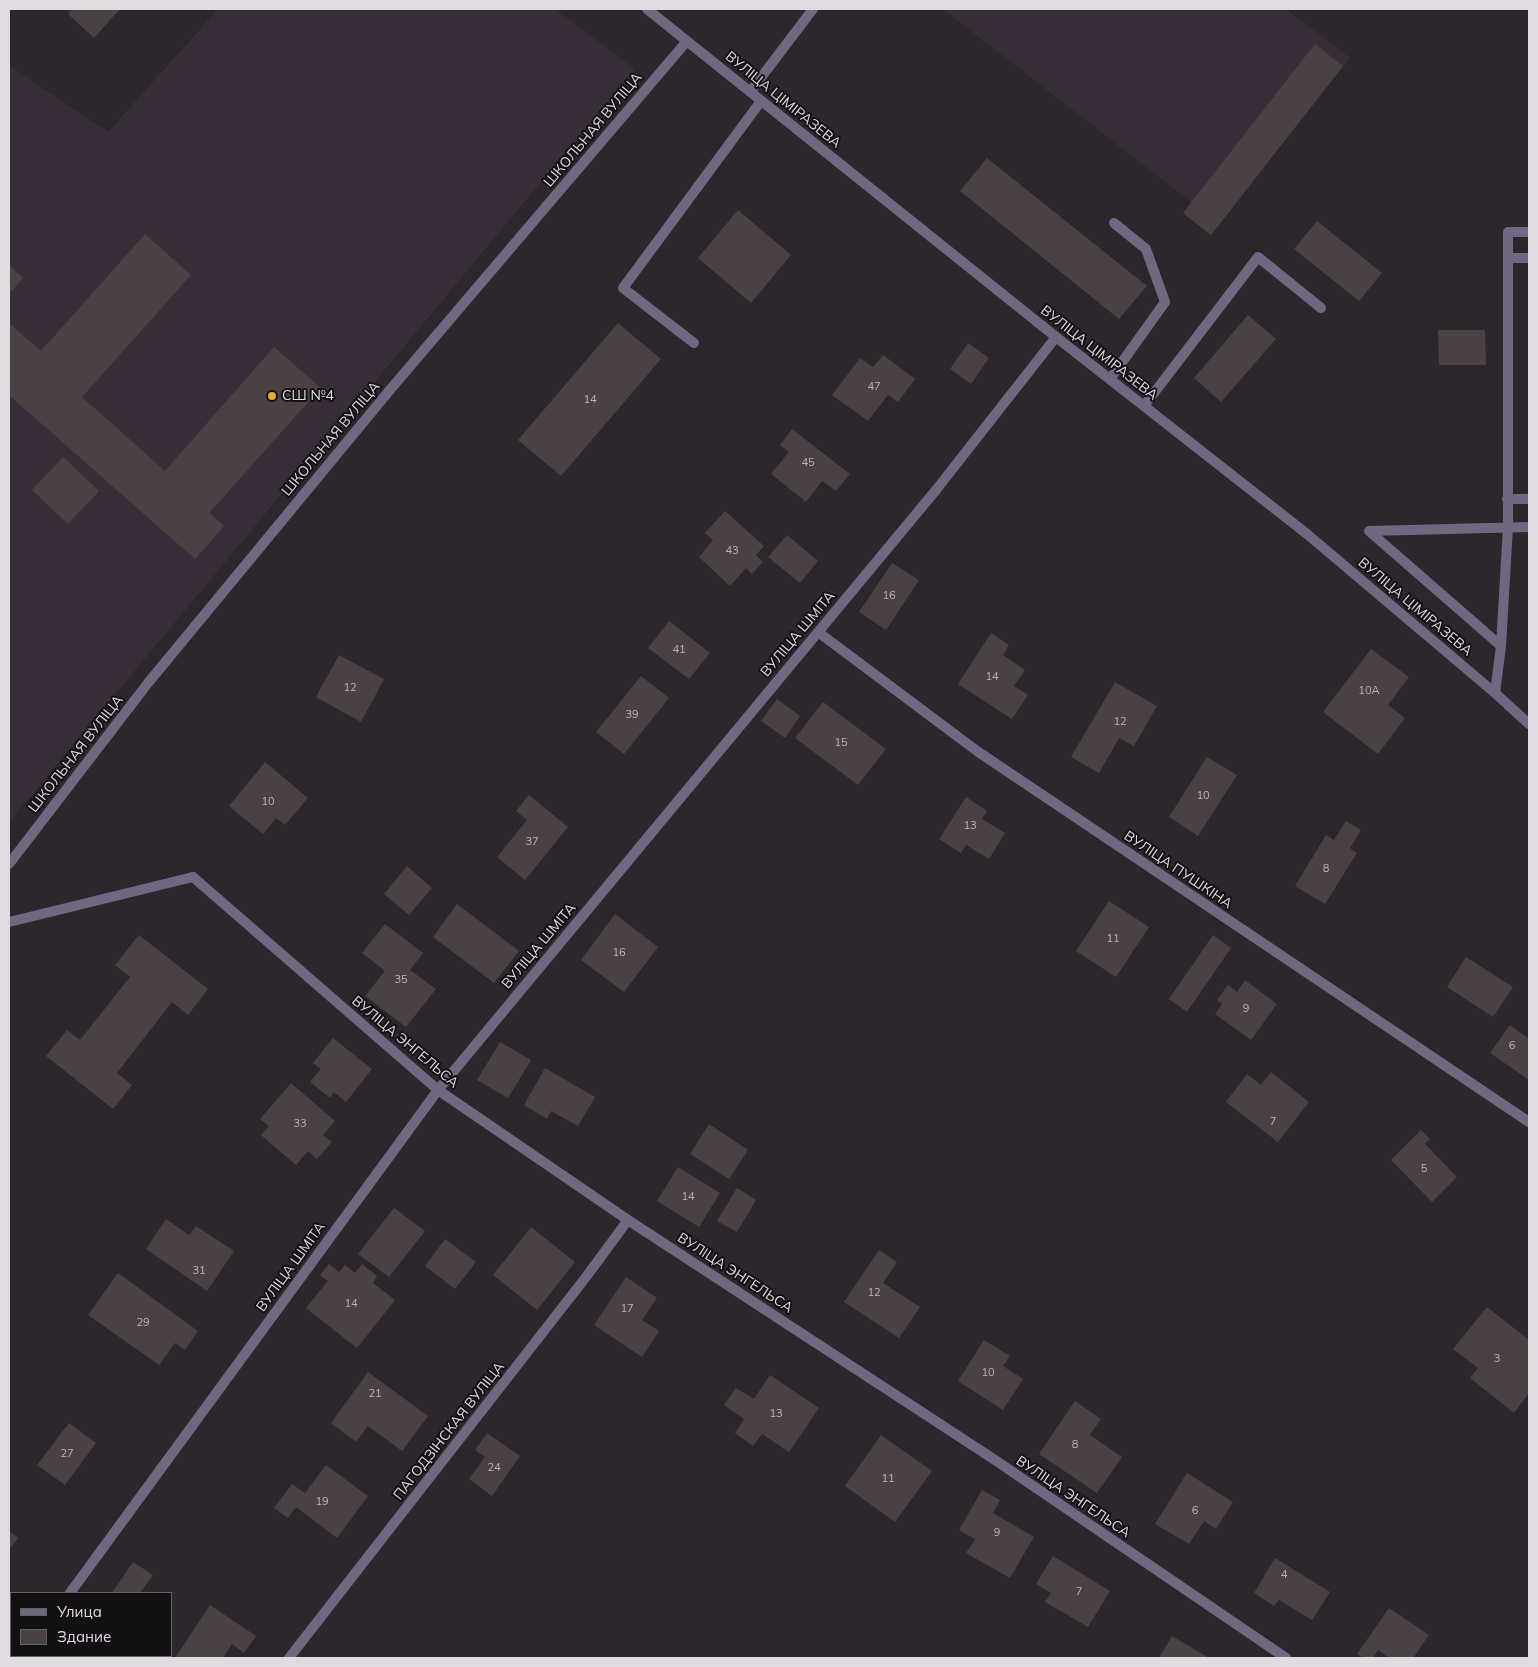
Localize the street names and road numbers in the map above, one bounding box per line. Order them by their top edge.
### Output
street label: ВУЛІЦА ЦІМІРАЗЕВА [722,48,844,152]
street label: ШКОЛЬНАЯ ВУЛІЦА [540,70,646,190]
street label: ВУЛІЦА ЦІМІРАЗЕВА [1037,302,1161,404]
street label: ШКОЛЬНАЯ ВУЛІЦА [278,379,384,499]
street label: ВУЛІЦА ЦІМІРАЗЕВА [1355,554,1475,660]
street label: ВУЛІЦА ШМІТА [757,588,839,680]
street label: ШКОЛЬНАЯ ВУЛІЦА [25,692,127,816]
street label: ВУЛІЦА ПУШКІНА [1121,828,1235,912]
street label: ВУЛІЦА ШМІТА [498,900,580,992]
street label: ВУЛІЦА ЭНГЕЛЬСА [348,992,462,1092]
street label: ВУЛІЦА ШМІТА [253,1219,329,1315]
street label: ВУЛІЦА ЭНГЕЛЬСА [674,1229,796,1317]
street label: ПАГОДЗІНСКАЯ ВУЛІЦА [390,1359,508,1503]
street label: ВУЛІЦА ЭНГЕЛЬСА [1013,1453,1133,1541]

